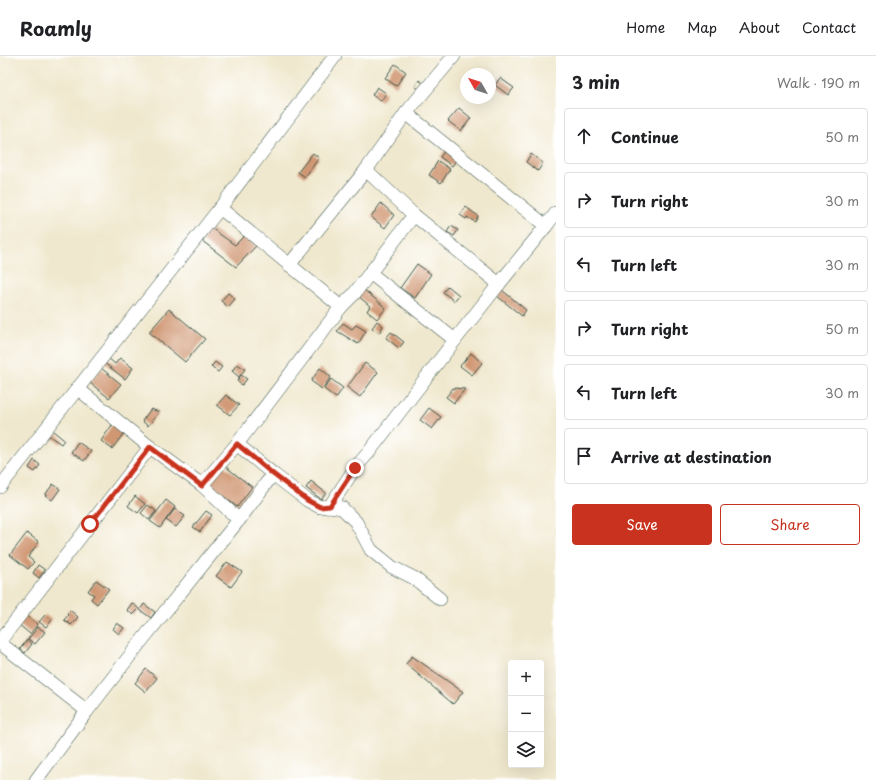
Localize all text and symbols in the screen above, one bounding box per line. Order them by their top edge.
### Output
text: Roamly [20,14,92,42]
text: Home [626,17,665,38]
text: Map [687,17,717,38]
text: About [739,17,780,38]
text: Contact [802,17,856,38]
north arrow [460,68,496,104]
text: 3 min [572,69,620,95]
text: Walk · 190 m [777,73,860,92]
icon: ahead [573,125,595,147]
text: Continue [611,125,679,148]
text: 50 m [825,127,859,146]
icon: right [573,189,595,211]
text: Turn right [611,189,688,212]
text: 30 m [825,191,859,210]
icon: left [573,253,595,275]
text: Turn left [611,253,677,276]
text: 30 m [825,255,859,274]
icon: right [573,317,595,339]
text: Turn right [611,317,688,340]
text: 50 m [825,319,859,338]
icon: left [573,381,595,403]
text: Turn left [611,381,677,404]
text: 30 m [825,383,859,402]
icon: arrive [573,445,595,467]
text: Arrive at destination [611,445,772,468]
route end [346,459,364,477]
button: Save [572,504,712,545]
button: Share [720,504,860,545]
route start [81,515,99,533]
map controls [508,660,544,768]
button: + [508,660,544,696]
button: − [508,696,544,732]
button: layers [508,732,544,768]

